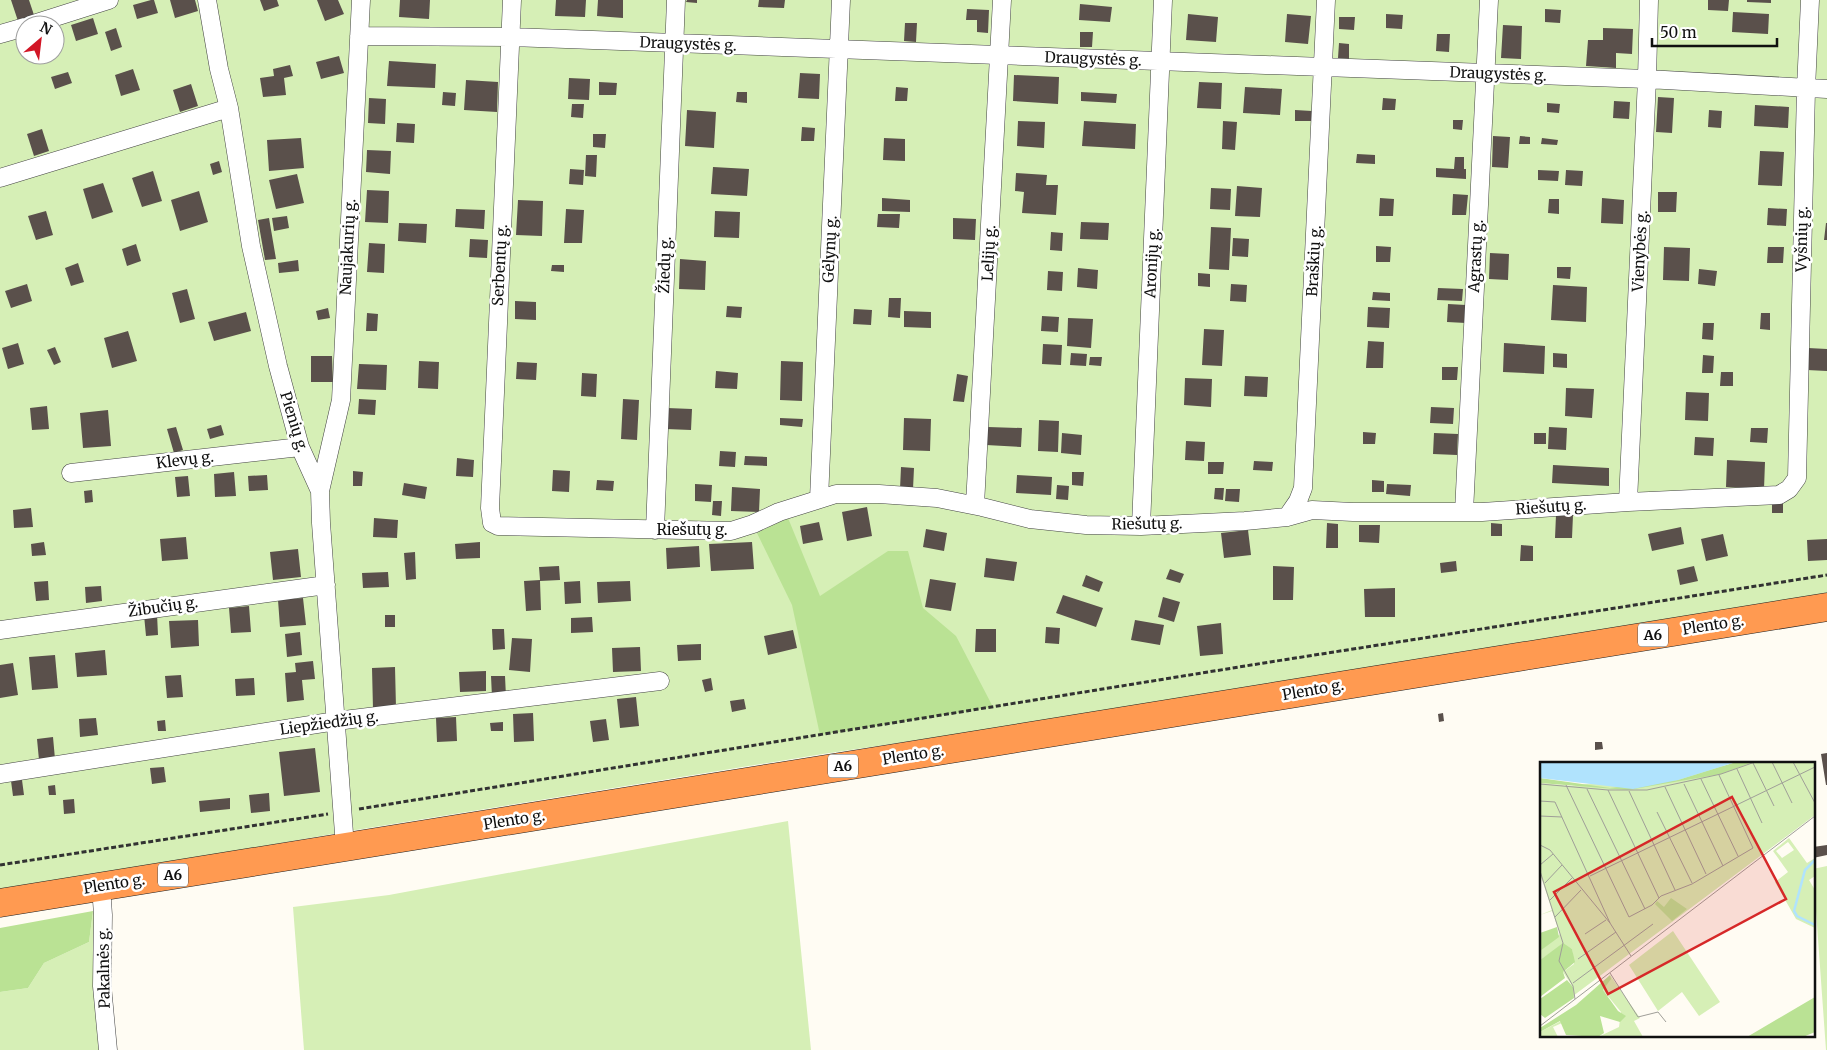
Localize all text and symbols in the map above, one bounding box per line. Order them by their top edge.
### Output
north arrow [15,15,65,65]
scale bar [1652,15,1777,47]
text: N [37,18,55,39]
text: 50 m [1660,23,1697,42]
street label: Draugystės g. [639,32,737,55]
street label: Draugystės g. [1044,47,1142,70]
street label: Draugystės g. [1449,62,1547,85]
street label: Naujakurių g. [335,198,360,296]
street label: Vyšnių g. [1791,206,1812,273]
street label: Vienybės g. [1628,210,1651,293]
street label: Gėlynų g. [818,215,841,283]
street label: Agrastų g. [1464,219,1487,294]
street label: Serbentų g. [488,224,511,306]
street label: Lelijų g. [978,224,999,282]
street label: Braškių g. [1302,225,1325,297]
street label: Aronijų g. [1140,227,1163,300]
street label: Žiedų g. [653,236,675,294]
street label: Pienių g. [276,389,313,454]
street label: Klevų g. [155,447,215,472]
street label: Riešutų g. [1515,495,1587,518]
street label: Riešutų g. [1111,513,1183,534]
street label: Riešutų g. [656,520,728,539]
street label: Žibučių g. [127,591,199,621]
street label: Plento g. [1681,610,1745,639]
road number: A6 [1638,624,1668,646]
street label: Plento g. [1281,675,1345,704]
street label: Liepžiedžių g. [278,706,379,739]
street label: Plento g. [881,740,945,769]
road number: A6 [828,754,858,778]
inset map [1540,762,1814,1038]
street label: Plento g. [482,805,546,834]
road number: A6 [158,864,188,886]
street label: Plento g. [82,869,146,898]
street label: Pakalnės g. [93,927,114,1009]

